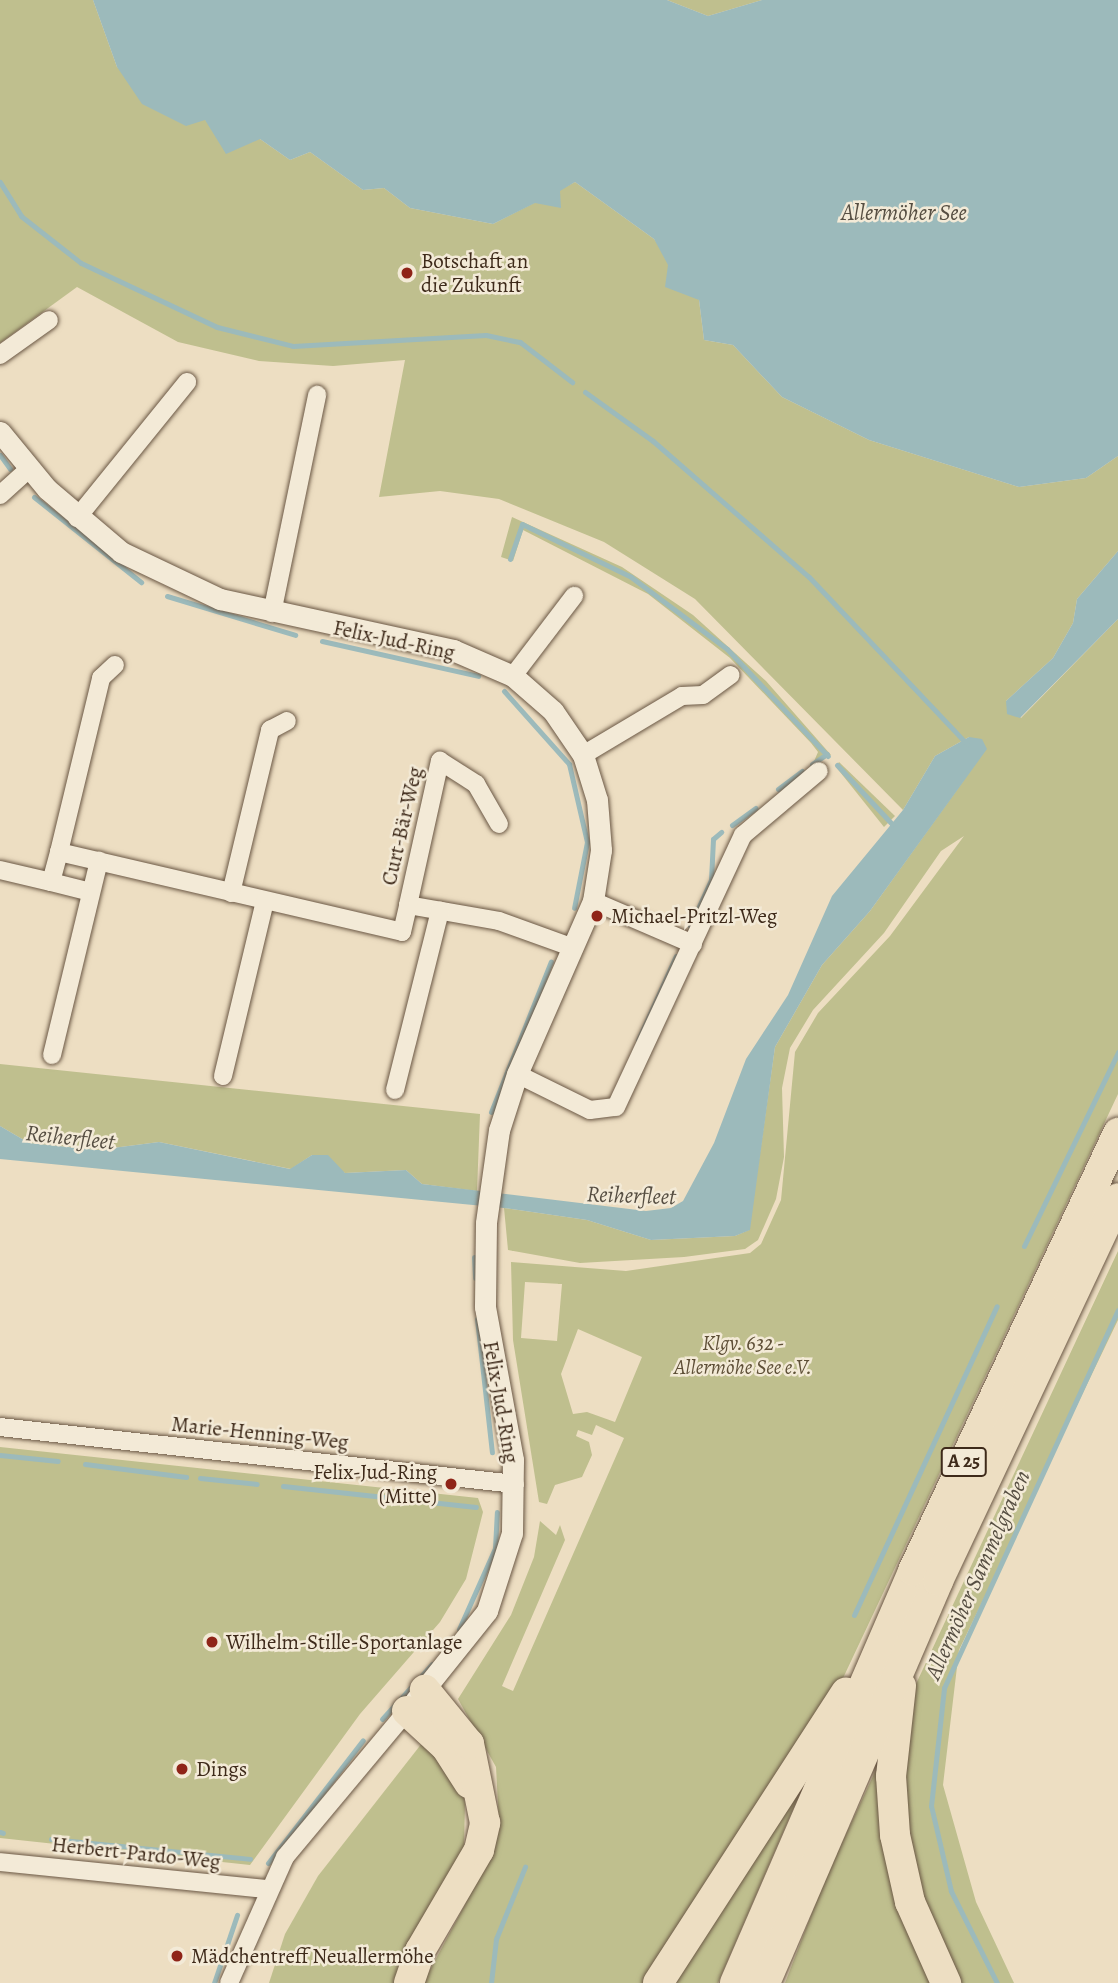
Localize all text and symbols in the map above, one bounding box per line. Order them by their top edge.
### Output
water label: Allermöher See [841,199,967,227]
place label: Botschaft an die Zukunft [421,248,528,298]
marker: Botschaft an die Zukunft [399,265,415,281]
street label: Felix-Jud-Ring [331,615,457,665]
street label: Curt-Bär-Weg [376,764,428,888]
place label: Michael-Pritzl-Weg [611,903,777,929]
marker: Michael-Pritzl-Weg [589,908,605,924]
water label: Reiherfleet [24,1120,116,1156]
water label: Reiherfleet [586,1181,676,1211]
park label: Klgv. 632 - Allermöhe See e.V. [674,1330,812,1380]
street label: Felix-Jud-Ring [478,1339,524,1465]
street label: Marie-Henning-Weg [170,1411,350,1455]
road number: A 25 [940,1446,988,1478]
place label: Felix-Jud-Ring (Mitte) [313,1459,437,1509]
water label: Allermöher Sammelgraben [919,1466,1037,1684]
marker: Felix-Jud-Ring (Mitte) [443,1476,459,1492]
place label: Wilhelm-Stille-Sportanlage [226,1629,462,1655]
marker: Wilhelm-Stille-Sportanlage [204,1634,220,1650]
place label: Dings [196,1756,247,1782]
marker: Dings [174,1761,190,1777]
street label: Herbert-Pardo-Weg [50,1832,222,1874]
place label: Mädchentreff Neuallermöhe [191,1943,434,1969]
marker: Mädchentreff Neuallermöhe [169,1948,185,1964]

